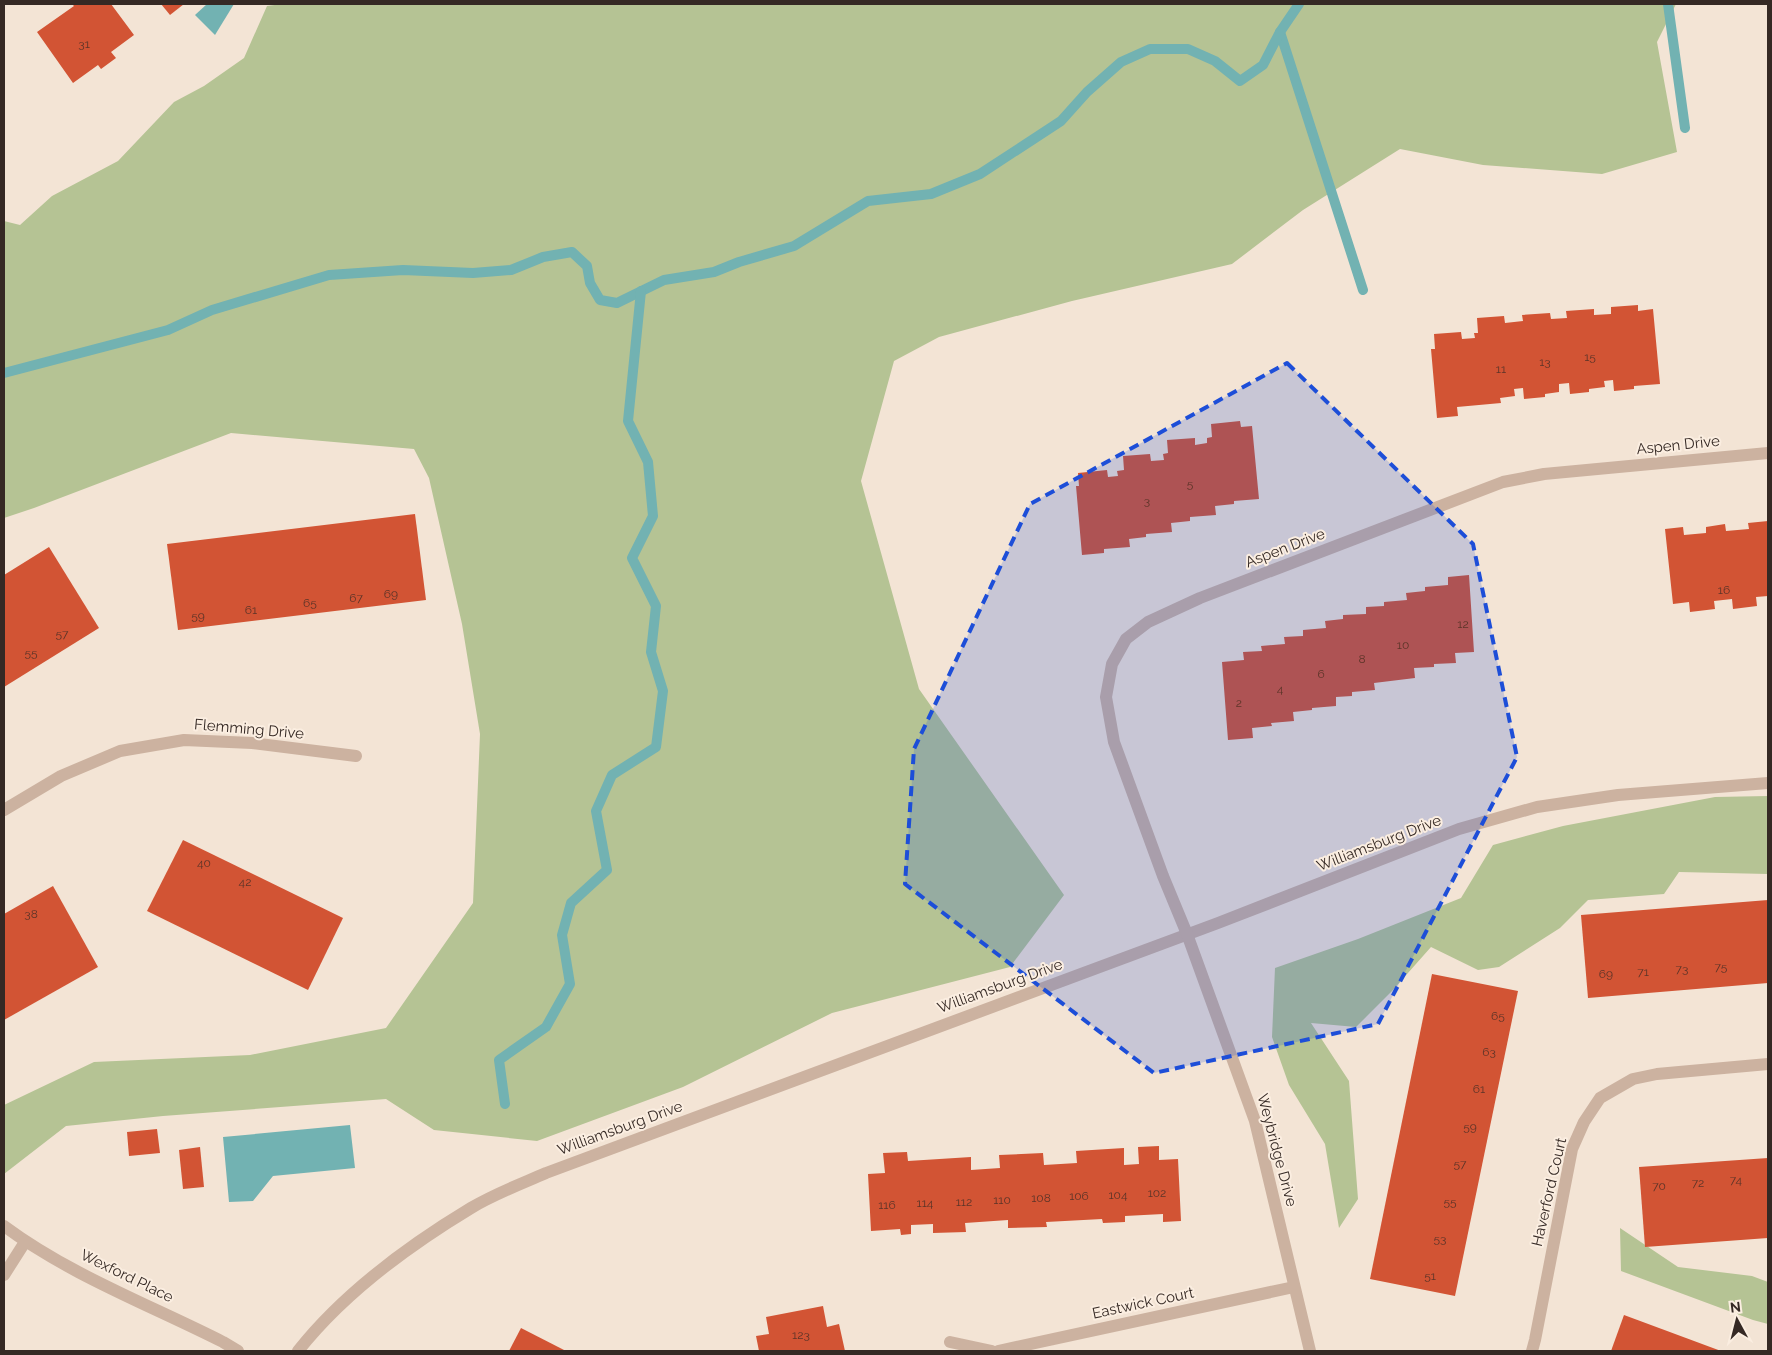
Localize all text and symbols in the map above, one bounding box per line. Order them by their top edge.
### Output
house number: 31 [78,37,90,51]
house number: 15 [1584,350,1596,364]
house number: 13 [1539,355,1551,369]
house number: 11 [1496,362,1506,376]
street label: Aspen Drive [1635,432,1721,458]
house number: 5 [1187,477,1194,491]
house number: 3 [1144,494,1150,508]
street label: Aspen Drive [1243,525,1327,571]
house number: 16 [1718,583,1730,597]
house number: 69 [384,587,398,601]
house number: 67 [349,591,363,605]
house number: 65 [303,596,317,610]
house number: 61 [245,603,257,617]
house number: 59 [191,609,205,623]
house number: 12 [1457,617,1469,631]
house number: 57 [56,627,69,641]
house number: 10 [1397,638,1409,652]
house number: 55 [24,646,38,660]
house number: 8 [1358,652,1366,666]
house number: 6 [1317,667,1325,681]
house number: 4 [1277,682,1284,696]
house number: 2 [1236,696,1242,710]
street label: Flemming Drive [193,715,305,743]
street label: Williamsburg Drive [1314,811,1444,875]
house number: 40 [197,856,211,870]
house number: 42 [239,875,251,889]
house number: 38 [24,907,38,921]
street label: Williamsburg Drive [935,955,1065,1017]
house number: 75 [1715,960,1728,974]
house number: 73 [1676,962,1688,976]
house number: 71 [1637,965,1649,979]
house number: 69 [1599,967,1613,981]
house number: 65 [1491,1009,1505,1023]
house number: 63 [1482,1045,1496,1059]
house number: 61 [1473,1082,1485,1096]
street label: Weybridge Drive [1253,1092,1301,1209]
street label: Williamsburg Drive [555,1097,685,1159]
house number: 59 [1463,1120,1477,1134]
street label: Haverford Court [1528,1136,1570,1248]
house number: 57 [1454,1157,1467,1171]
house number: 74 [1730,1173,1743,1187]
house number: 72 [1692,1176,1704,1190]
house number: 70 [1652,1179,1666,1193]
house number: 102 [1148,1186,1166,1200]
house number: 104 [1108,1188,1128,1202]
house number: 106 [1069,1189,1089,1203]
house number: 108 [1031,1191,1051,1205]
house number: 110 [993,1193,1011,1207]
house number: 112 [956,1195,972,1209]
house number: 55 [1443,1195,1457,1209]
house number: 114 [917,1196,934,1210]
house number: 116 [878,1198,896,1212]
house number: 53 [1434,1232,1446,1246]
street label: Wexford Place [78,1246,177,1306]
house number: 51 [1424,1269,1436,1283]
street label: Eastwick Court [1091,1283,1195,1323]
north arrow [1712,1295,1762,1345]
text: N [1729,1299,1742,1316]
house number: 123 [792,1328,810,1342]

